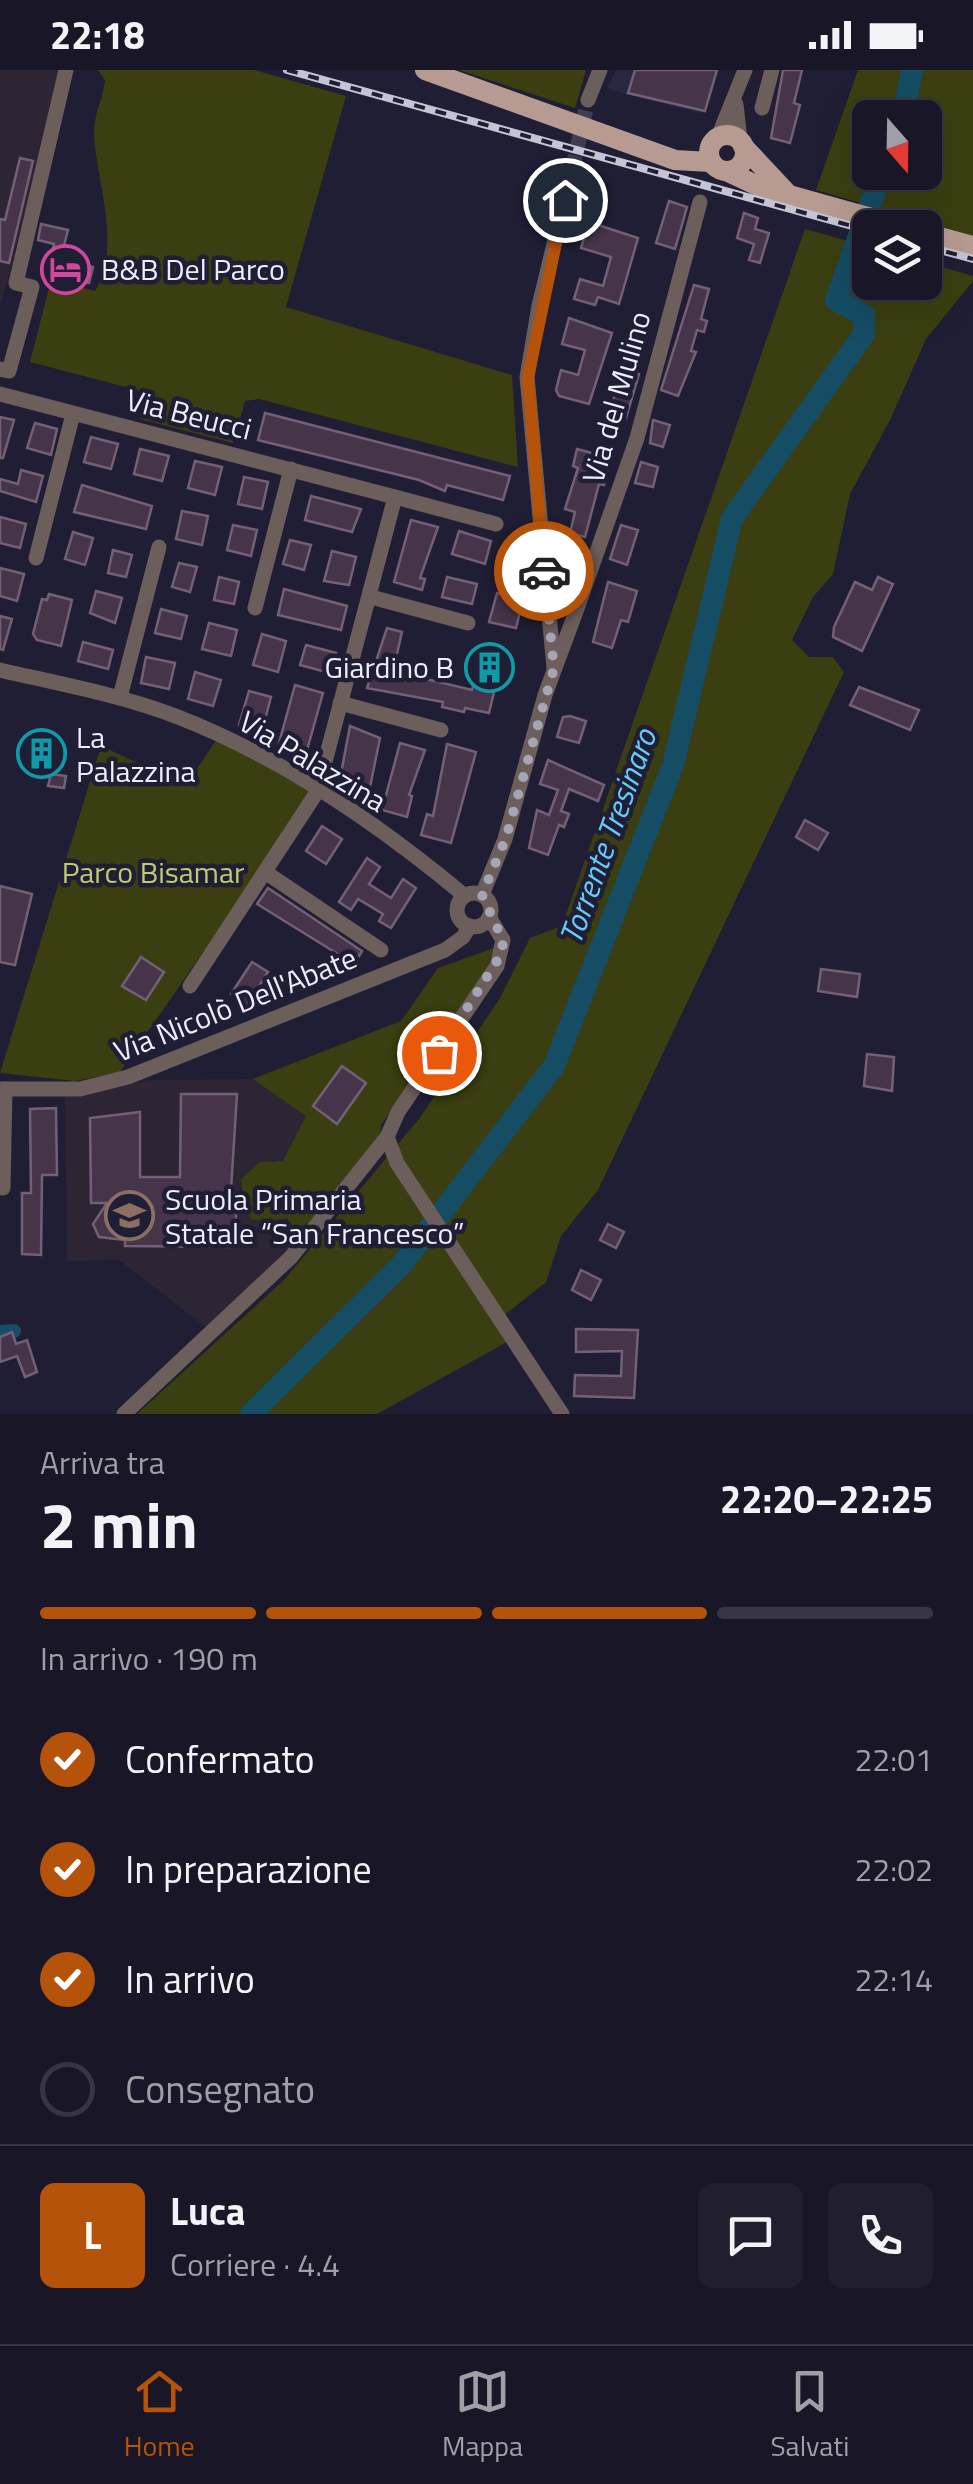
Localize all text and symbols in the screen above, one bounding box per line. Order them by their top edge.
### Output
text: 22:18 [50,6,145,64]
north arrow [852,100,942,190]
map controls [852,100,942,300]
pin [523,158,608,243]
icon: home [538,173,593,228]
button: layers [852,210,942,300]
hotel icon: B&B Del Parco [40,243,92,295]
place label: B&B Del Parco [101,246,285,292]
street label: Via del Mulino [570,306,662,488]
street label: Via Beucci [121,376,257,452]
courier [494,521,594,621]
icon: car [517,544,572,599]
building icon: Giardino B [463,641,515,693]
place label: Giardino B [324,644,454,690]
street label: Via Palazzina [230,699,396,823]
place label: La Palazzina [76,714,196,794]
water label: Torrente Tresinaro [546,721,669,950]
building icon: La Palazzina [15,728,67,780]
park label: Parco Bisamar [62,849,244,895]
street label: Via Nicolò Dell'Abate [107,934,363,1074]
pin [397,1011,482,1096]
icon: bag [412,1026,467,1081]
place label: Scuola Primaria Statale “San Francesco” [165,1176,464,1256]
school or university icon: Scuola Primaria Statale “San Francesco” [104,1190,156,1242]
text: Arriva tra [40,1438,165,1486]
text: 22:20–22:25 [720,1470,933,1528]
text: 2 min [40,1474,198,1573]
text: In arrivo · 190 m [40,1634,258,1682]
text: Confermato [125,1730,315,1788]
icon: check [40,1732,95,1787]
text: 22:01 [854,1735,933,1783]
text: In preparazione [125,1840,372,1898]
icon: check [40,1842,95,1897]
text: 22:02 [854,1845,933,1893]
text: In arrivo [125,1950,255,2008]
icon: check [40,1952,95,2007]
text: 22:14 [854,1955,933,2003]
text: Consegnato [125,2060,315,2118]
text: Luca [170,2182,245,2240]
button: chat [698,2183,803,2288]
button: phone [828,2183,933,2288]
text: L [84,2206,101,2264]
text: Corriere · 4.4 [170,2240,340,2288]
tab: Home [124,2364,195,2467]
tab: Mappa [442,2364,523,2467]
tab: Salvati [770,2364,849,2467]

